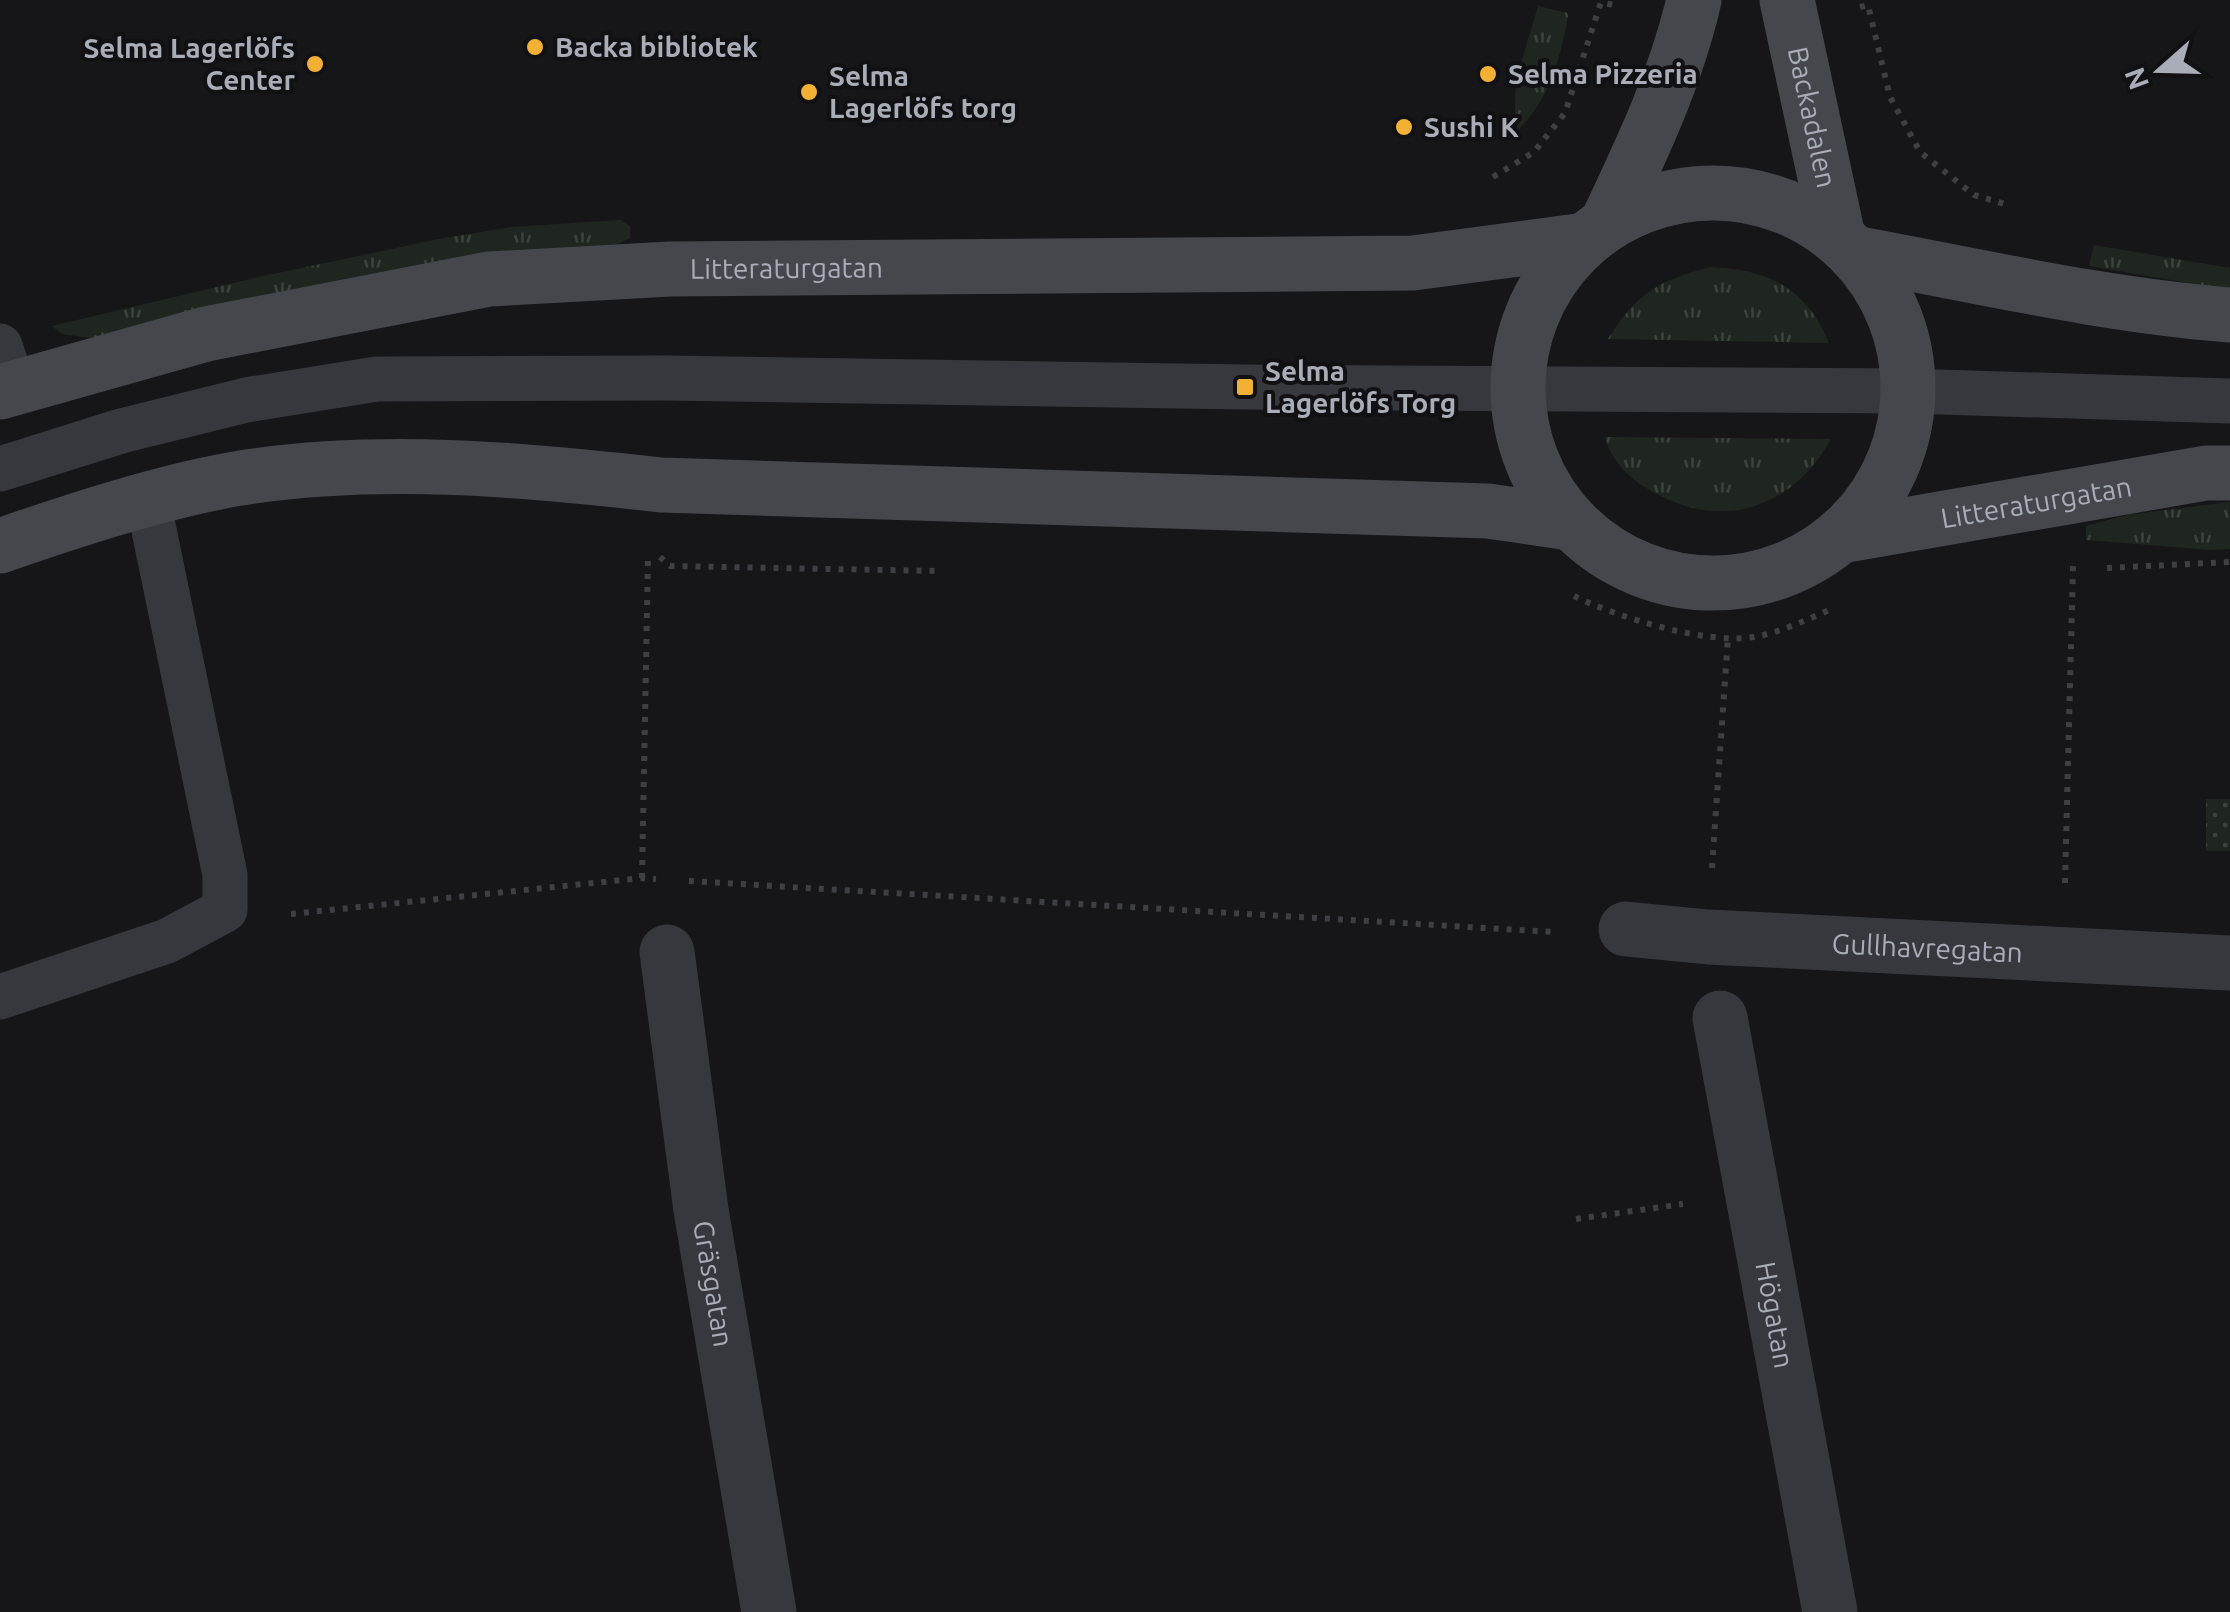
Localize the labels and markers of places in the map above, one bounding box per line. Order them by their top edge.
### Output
place label: Backa bibliotek [555,31,758,62]
place label: Selma Lagerlöfs Center [83,32,295,95]
marker: Backa bibliotek [524,36,546,58]
marker: Selma Lagerlöfs Center [304,53,326,75]
place label: Selma Pizzeria [1508,58,1698,89]
place label: Selma Lagerlöfs torg [829,60,1017,123]
marker: Selma Pizzeria [1477,63,1499,85]
marker: Selma Lagerlöfs torg [798,81,820,103]
place label: Sushi K [1424,111,1519,142]
marker: Sushi K [1393,116,1415,138]
place label: Selma Lagerlöfs Torg [1265,355,1456,418]
marker: Selma Lagerlöfs Torg [1234,376,1256,398]

